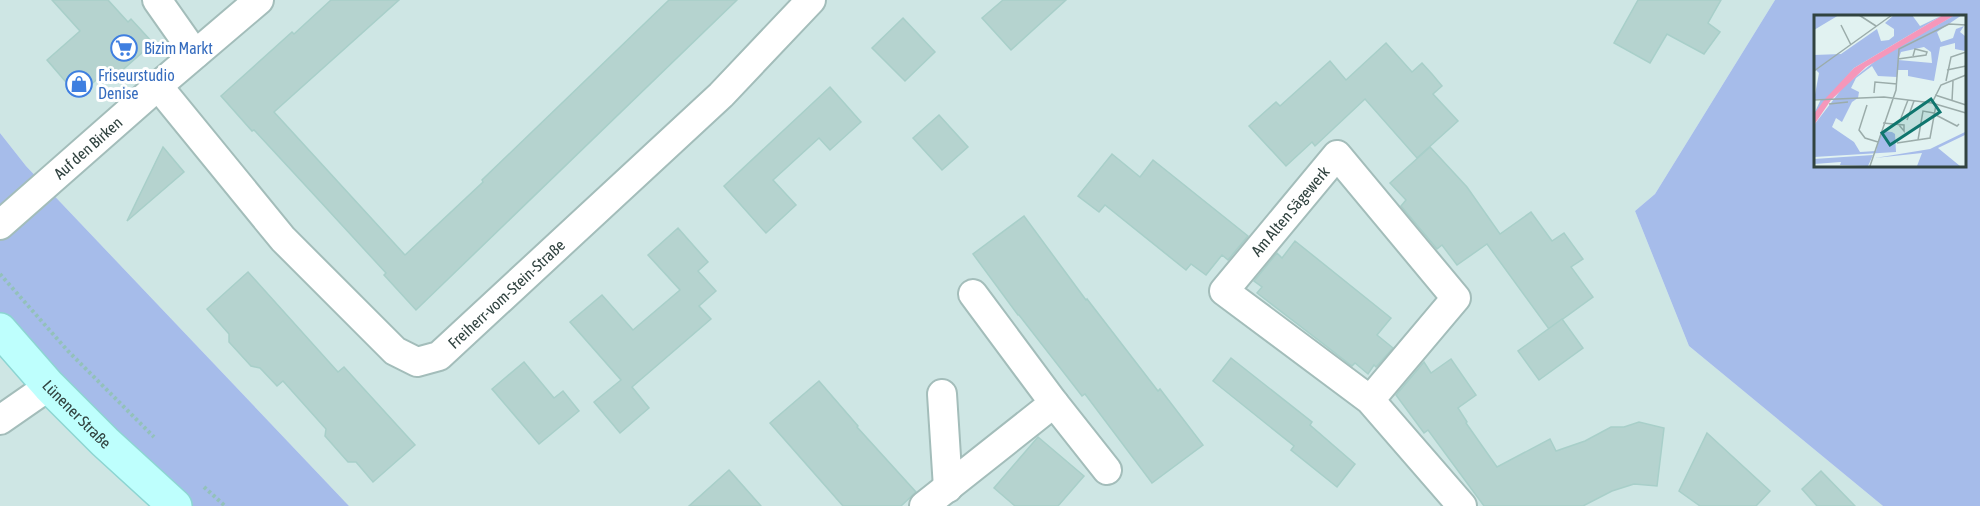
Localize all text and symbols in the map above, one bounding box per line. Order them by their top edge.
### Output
inset map [1814,15,1965,166]
supermarket icon: Bizim Markt [109,33,139,63]
place label: Bizim Markt [144,39,213,57]
place label: Friseurstudio Denise [98,66,175,102]
shop icon: Friseurstudio Denise [64,69,94,99]
street label: Auf den Birken [50,113,126,182]
street label: Am Alten Sägewerk [1247,162,1334,260]
street label: Freiherr-vom-Stein-Straße [444,236,568,352]
street label: Lünener Straße [39,376,115,452]

